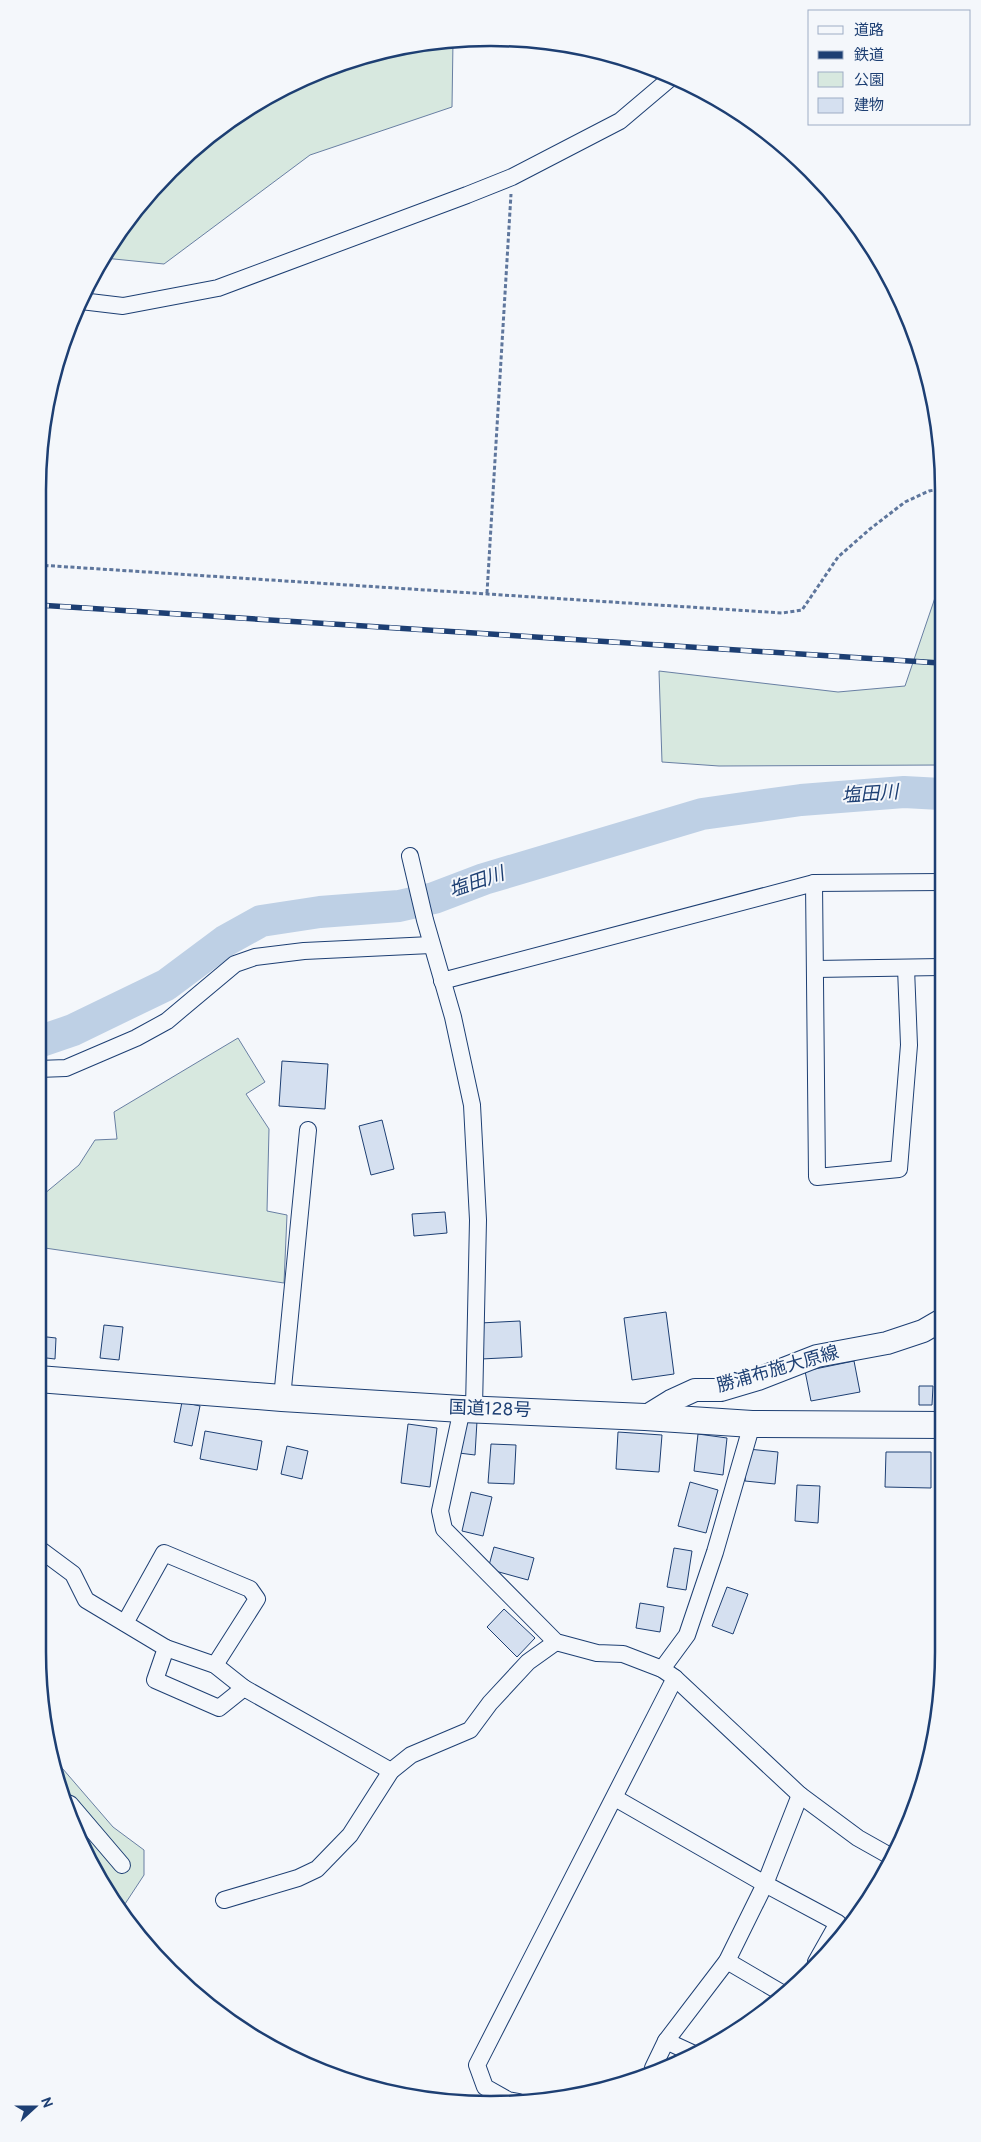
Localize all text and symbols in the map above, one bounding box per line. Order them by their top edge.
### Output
legend [808,10,971,125]
text: 道路 [854,22,884,41]
text: 鉄道 [854,47,884,66]
text: 公園 [854,72,884,91]
text: 建物 [854,97,884,116]
water label: 塩田川 [841,781,901,809]
water label: 塩田川 [446,862,510,904]
street label: 勝浦布施大原線 [714,1342,842,1398]
street label: 国道128号 [448,1397,532,1423]
north arrow [10,2082,60,2132]
text: N [36,2095,55,2111]

